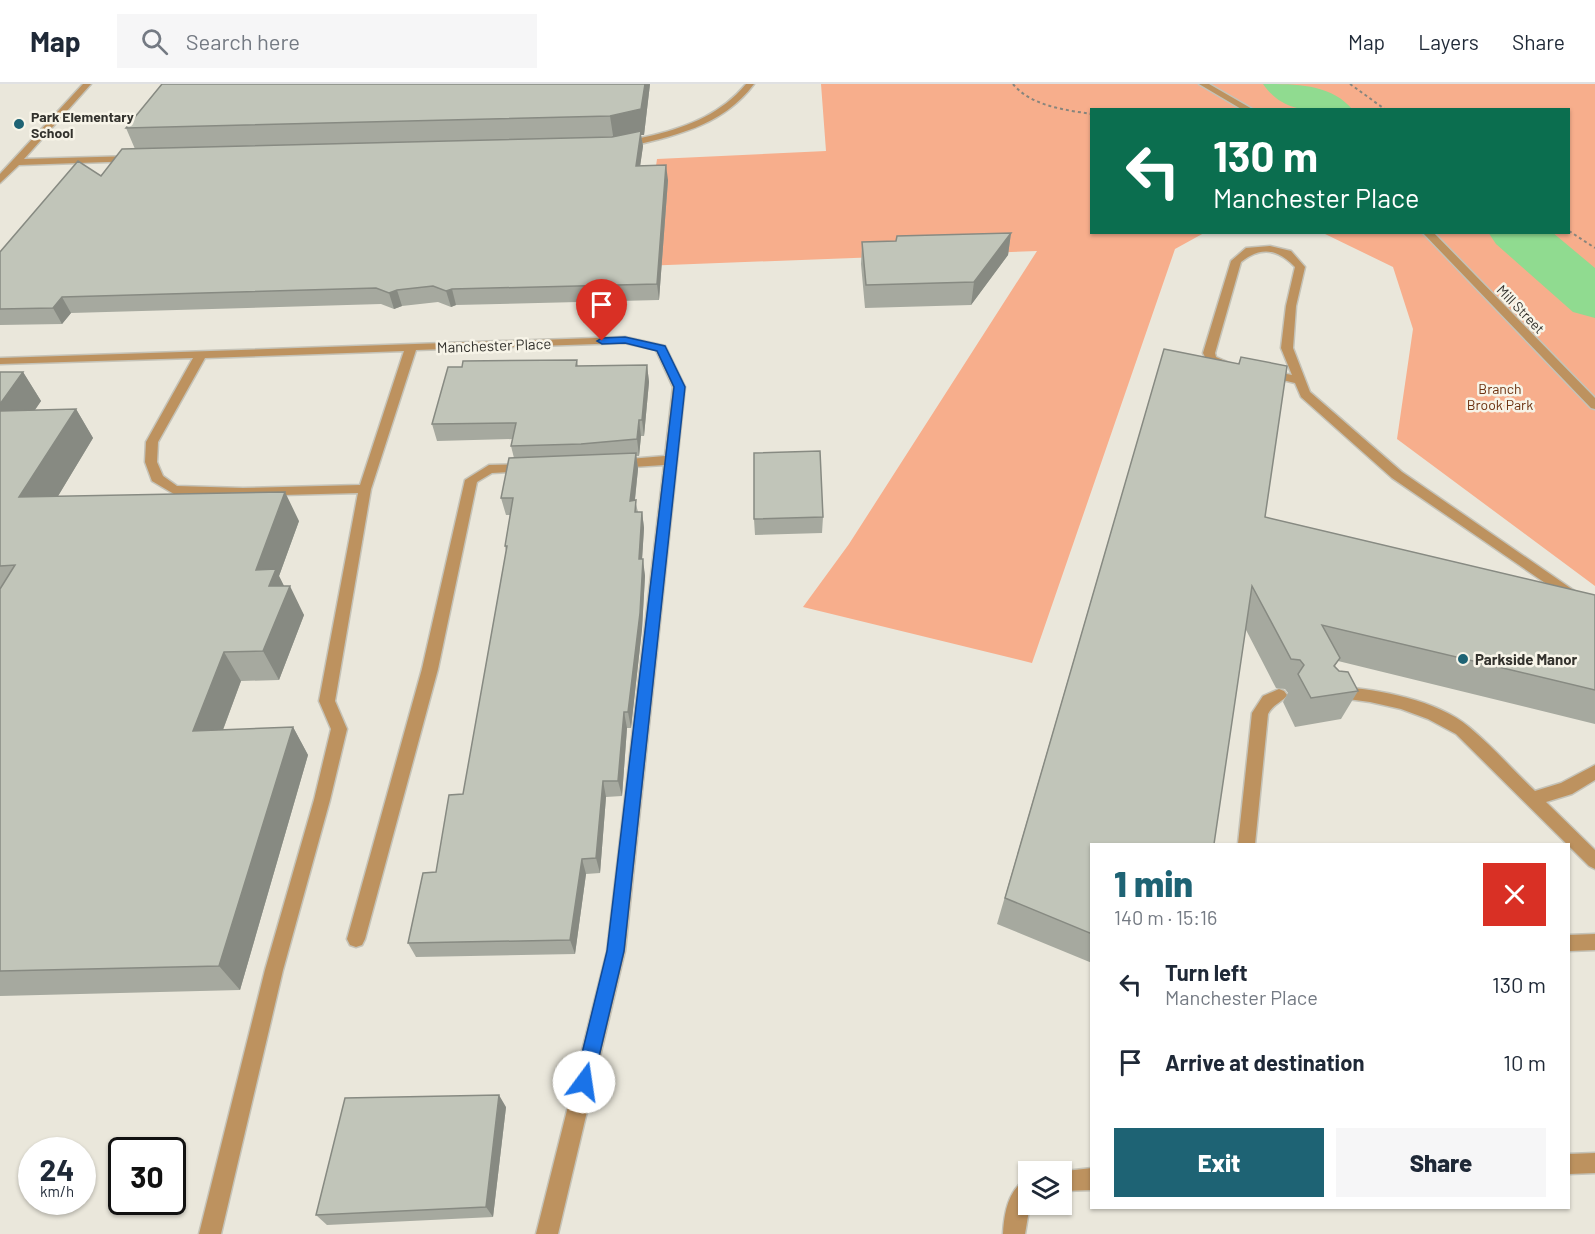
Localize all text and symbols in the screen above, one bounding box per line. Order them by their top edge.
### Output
search box [117,14,537,68]
text: Map [30,24,81,58]
icon: search [138,25,171,58]
text: Search here [186,28,300,54]
text: Map [1348,29,1385,54]
text: Layers [1418,29,1479,54]
text: Share [1512,29,1565,54]
place label: Park Elementary School [31,108,134,141]
marker: Park Elementary School [12,117,26,131]
text: 130 m [1213,130,1318,180]
icon: left [1114,132,1192,210]
text: Manchester Place [1213,181,1419,213]
pin [576,279,627,341]
street label: Mill Street [1494,281,1548,337]
icon: arrive [585,288,618,321]
street label: Manchester Place [436,334,552,356]
park label: Branch Brook Park [1467,380,1533,413]
place label: Parkside Manor [1475,650,1578,668]
marker: Parkside Manor [1456,652,1470,666]
text: 1 min [1114,861,1193,904]
button: close [1483,863,1546,926]
text: 140 m · 15:16 [1114,905,1217,929]
text: Turn left [1165,959,1248,985]
icon: left [1114,968,1147,1001]
text: 130 m [1492,971,1546,997]
text: Manchester Place [1165,985,1318,1009]
icon: arrive [1114,1046,1147,1079]
text: Arrive at destination [1165,1049,1364,1075]
text: 10 m [1503,1049,1546,1075]
position arrow [552,1050,616,1114]
button: Exit [1114,1128,1324,1197]
button: Share [1336,1128,1546,1197]
speed limit sign: 30 [108,1137,186,1215]
text: 24 [40,1151,74,1187]
map controls [1018,1161,1072,1215]
button: layers [1018,1161,1072,1215]
text: km/h [40,1182,74,1200]

